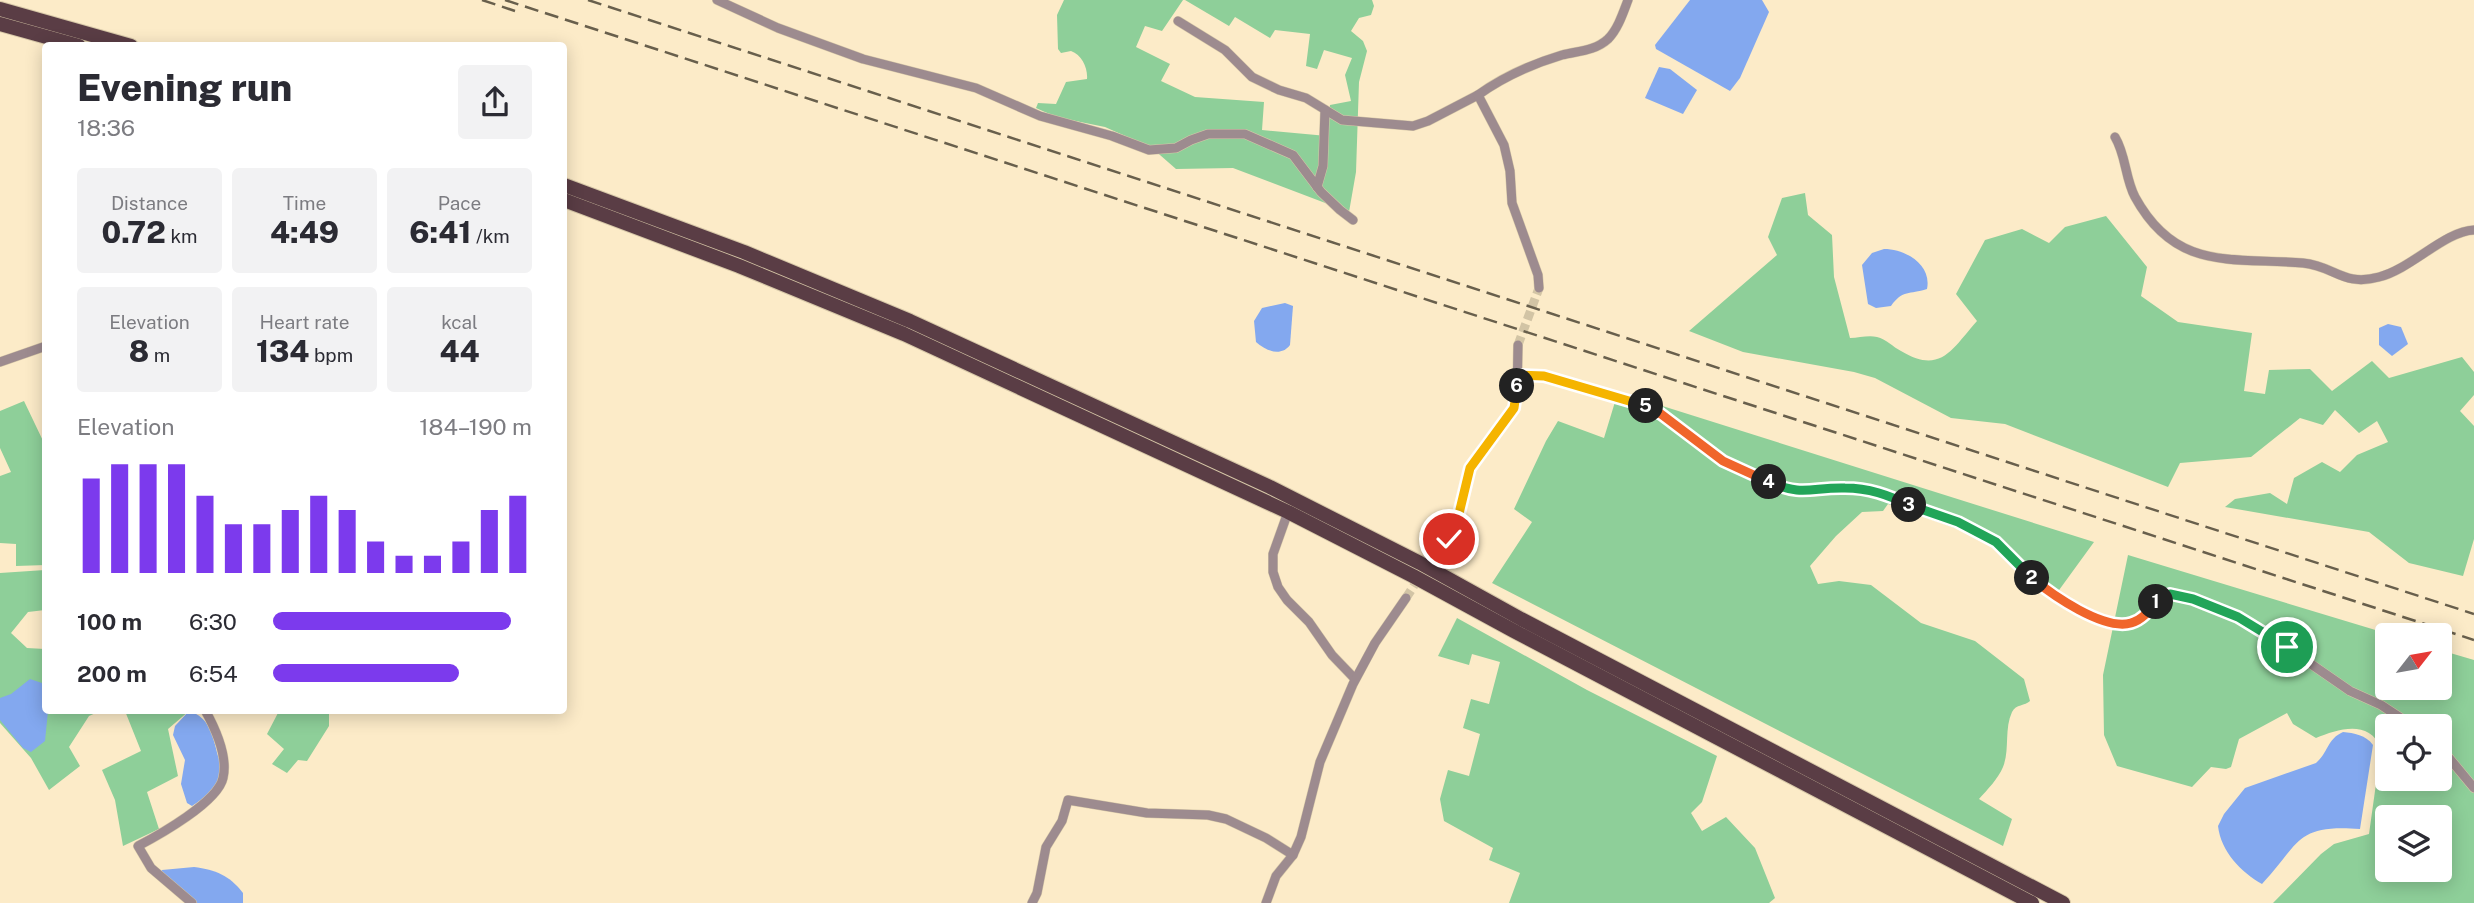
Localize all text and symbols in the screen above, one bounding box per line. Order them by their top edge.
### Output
text: Evening run [77,65,292,110]
button: share [458,65,532,139]
text: 18:36 [77,114,135,141]
text: Distance [111,192,188,214]
text: Time [283,192,326,214]
text: Pace [438,192,481,214]
text: 0.72 [101,214,166,250]
text: 4:49 [270,214,339,250]
text: 6:41 [409,214,471,250]
text: km [166,225,198,247]
text: /km [471,225,510,247]
text: Elevation [109,311,190,333]
text: Heart rate [260,311,349,333]
text: kcal [441,311,478,333]
text: 8 [129,333,149,369]
text: 134 [256,333,309,369]
text: 44 [439,333,480,369]
text: m [149,344,170,366]
text: bpm [309,344,353,366]
pin: 6 [1500,368,1534,404]
text: 6 [1510,374,1523,396]
pin: 5 [1628,388,1664,424]
text: 5 [1639,394,1652,416]
text: Elevation [77,413,175,440]
text: 184–190 m [419,413,532,440]
pin: 4 [1752,464,1786,500]
text: 4 [1762,470,1775,492]
pin: 3 [1892,488,1926,522]
text: 3 [1902,493,1915,515]
pin [1419,509,1479,569]
icon: check [1430,520,1468,558]
pin: 2 [2014,560,2050,596]
text: 2 [2025,566,2038,588]
pin: 1 [2138,584,2174,620]
text: 1 [2151,590,2160,612]
text: 100 m [77,608,142,635]
text: 6:30 [189,608,237,635]
pin [2257,617,2317,677]
north arrow [2375,623,2452,700]
map controls [2375,623,2452,882]
icon: arrive [2268,628,2306,666]
text: 200 m [77,660,147,687]
text: 6:54 [189,660,238,687]
button: locate [2375,714,2452,791]
button: layers [2375,805,2452,882]

